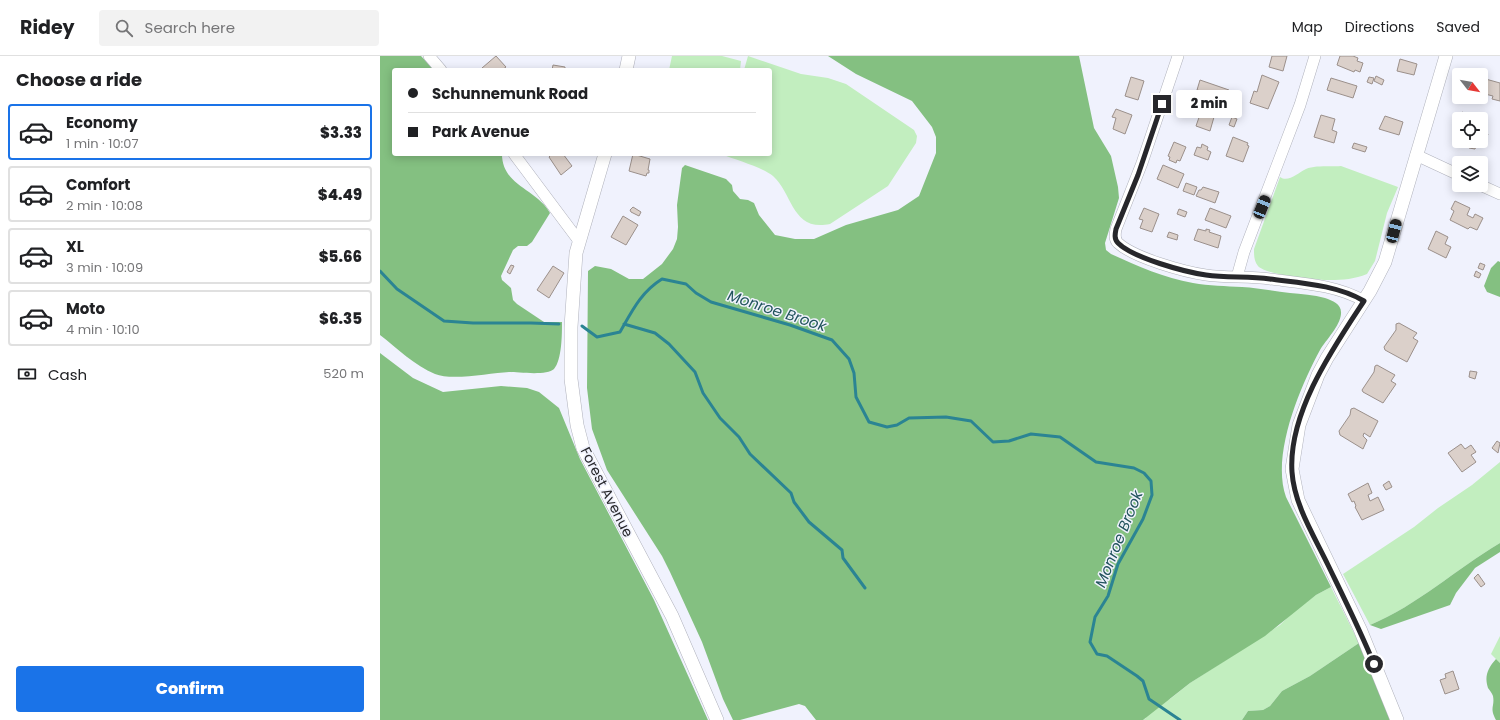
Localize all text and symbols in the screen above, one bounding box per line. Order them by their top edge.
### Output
search box [99,10,379,46]
text: Ridey [20,14,75,41]
icon: search [113,17,135,39]
text: Search here [145,17,235,38]
text: Map [1292,17,1323,37]
text: Directions [1345,17,1414,37]
text: Saved [1436,17,1480,37]
text: Choose a ride [16,67,142,92]
north arrow [1452,68,1488,104]
map controls [1452,68,1488,192]
text: Schunnemunk Road [432,83,588,104]
callout: 2 min [1176,90,1242,118]
text: 2 min [1191,94,1227,113]
route end [1153,95,1171,113]
text: Economy [66,112,138,133]
button: locate [1452,112,1488,148]
icon: car [18,114,54,150]
text: Park Avenue [432,121,530,142]
text: $3.33 [320,122,362,143]
text: 1 min · 10:07 [66,134,139,153]
button: layers [1452,156,1488,192]
text: Comfort [66,174,130,195]
icon: car [18,176,54,212]
text: $4.49 [318,184,362,205]
car [1252,194,1272,220]
text: 2 min · 10:08 [66,196,143,215]
car [1385,218,1403,244]
text: XL [66,236,84,257]
icon: car [18,238,54,274]
text: $5.66 [319,246,362,267]
text: 3 min · 10:09 [66,258,143,277]
water label: Monroe Brook [725,285,830,337]
text: Moto [66,298,105,319]
icon: car [18,300,54,336]
text: $6.35 [319,308,362,329]
text: 4 min · 10:10 [66,320,140,339]
icon: cash [16,363,38,385]
text: Cash [48,364,87,385]
text: 520 m [323,364,364,383]
street label: Forest Avenue [576,444,638,541]
water label: Monroe Brook [1090,486,1148,590]
route start [1365,655,1383,673]
button: Confirm [16,666,364,712]

